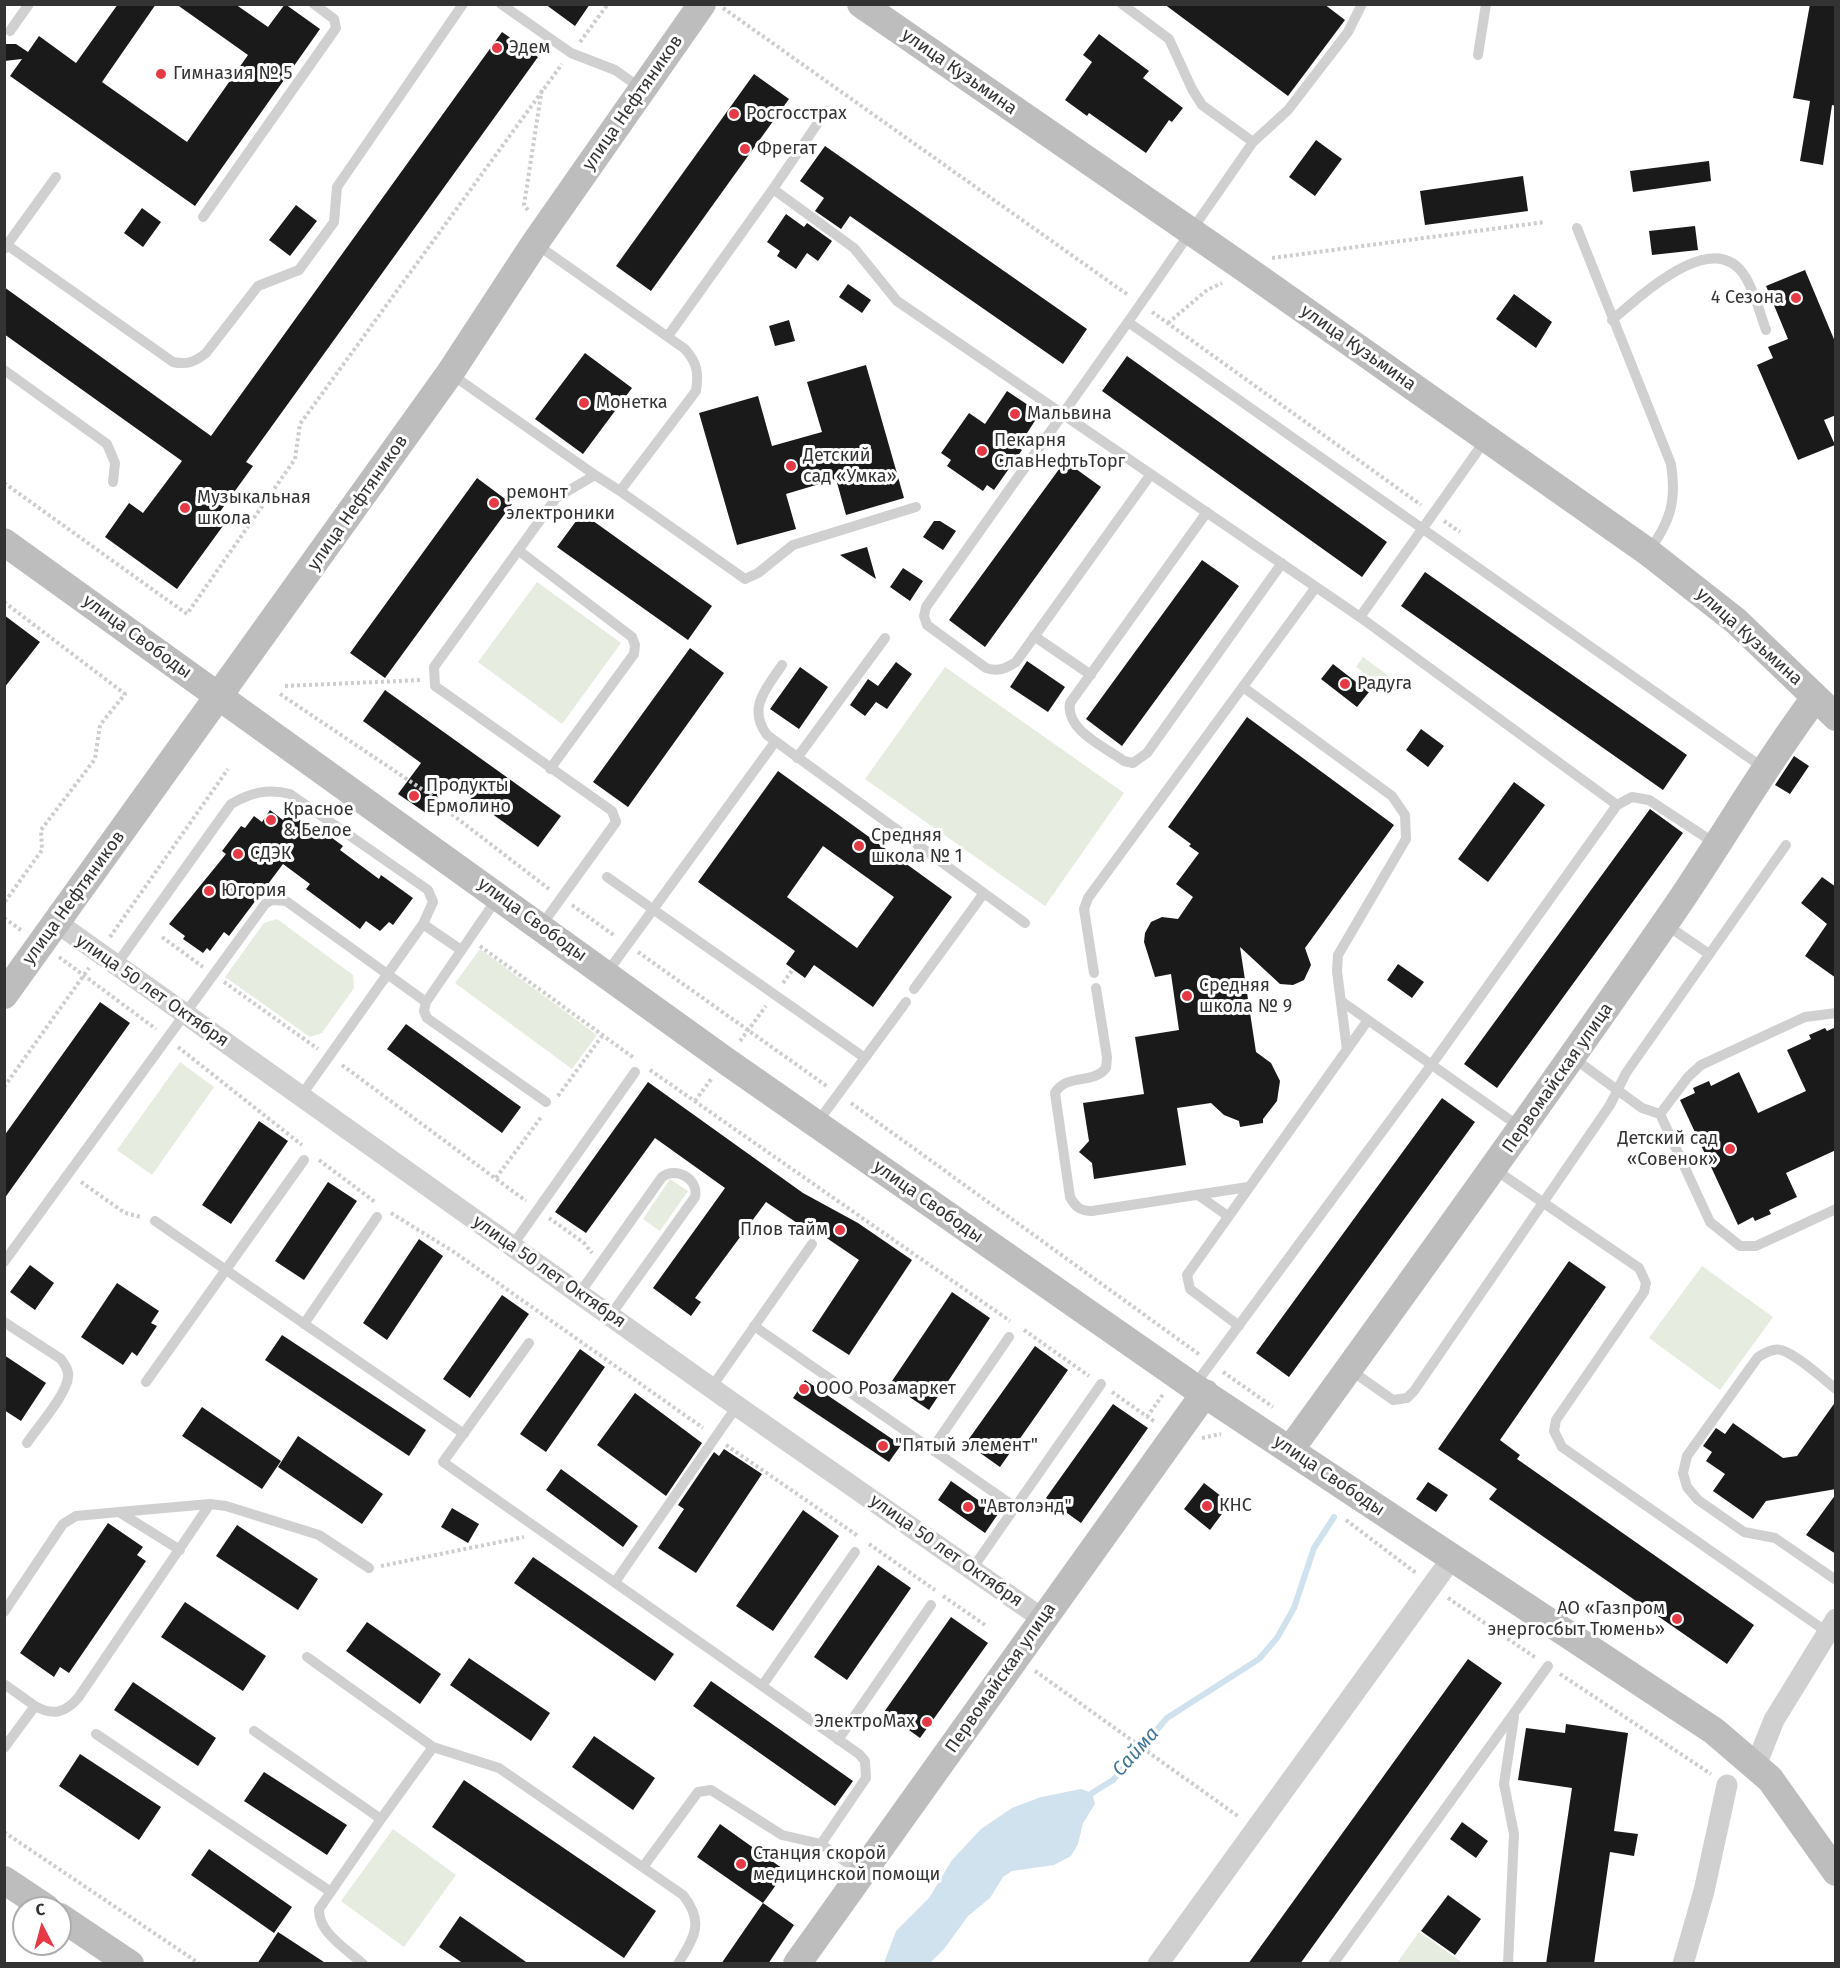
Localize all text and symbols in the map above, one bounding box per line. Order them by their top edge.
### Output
street label: улица Кузьмина [897,24,1021,120]
street label: улица Нефтяников [578,31,688,175]
place label: Эдем [509,37,550,59]
marker: Эдем [490,41,504,55]
place label: Гимназия № 5 [173,63,293,85]
marker: Гимназия № 5 [154,67,168,81]
place label: Росгосстрах [746,103,847,125]
marker: Росгосстрах [727,107,741,121]
place label: Фрегат [757,138,817,160]
marker: Фрегат [738,142,752,156]
place label: 4 Сезона [1711,287,1784,309]
marker: 4 Сезона [1789,291,1803,305]
street label: улица Кузьмина [1296,300,1420,396]
place label: Монетка [596,392,668,414]
marker: Монетка [577,396,591,410]
place label: Мальвина [1027,403,1112,425]
marker: Мальвина [1008,407,1022,421]
place label: Пекарня СлавНефтьТорг [994,430,1125,472]
street label: улица Нефтяников [303,431,413,575]
marker: Пекарня СлавНефтьТорг [975,444,989,458]
place label: Детский сад «Умка» [803,445,897,488]
marker: Детский сад «Умка» [784,459,798,473]
place label: ремонт электроники [506,482,615,524]
place label: Музыкальная школа [197,487,311,530]
marker: ремонт электроники [487,496,501,510]
marker: Музыкальная школа [178,501,192,515]
street label: улица Кузьмина [1691,584,1807,690]
street label: улица Свободы [78,590,196,684]
place label: Радуга [1357,673,1412,695]
marker: Радуга [1338,677,1352,691]
place label: Продукты Ермолино [426,775,511,818]
marker: Продукты Ермолино [407,789,421,803]
place label: Красное & Белое [283,799,354,842]
marker: Красное & Белое [264,813,278,827]
place label: Средняя школа № 1 [871,825,963,868]
street label: улица Нефтяников [18,827,130,969]
marker: Средняя школа № 1 [852,839,866,853]
place label: СДЭК [250,843,291,865]
marker: СДЭК [231,847,245,861]
street label: улица Свободы [473,873,591,967]
place label: Югория [221,880,286,902]
marker: Югория [202,884,216,898]
street label: улица 50 лет Октября [71,930,233,1052]
place label: Средняя школа № 9 [1199,975,1292,1018]
marker: Средняя школа № 9 [1180,989,1194,1003]
street label: Первомайская улица [1498,999,1618,1157]
place label: Детский сад «Совенок» [1617,1128,1718,1170]
marker: Детский сад «Совенок» [1723,1142,1737,1156]
street label: улица Свободы [869,1156,987,1248]
street label: улица 50 лет Октября [468,1211,630,1333]
place label: Плов тайм [740,1219,828,1241]
marker: Плов тайм [833,1223,847,1237]
place label: ООО Розамаркет [816,1378,956,1400]
marker: ООО Розамаркет [797,1382,811,1396]
street label: улица Свободы [1269,1431,1389,1521]
place label: "Пятый элемент" [895,1435,1038,1457]
marker: "Пятый элемент" [876,1439,890,1453]
street label: улица 50 лет Октября [865,1490,1027,1612]
place label: КНС [1219,1495,1252,1517]
place label: "Автолэнд" [980,1496,1072,1518]
marker: КНС [1200,1499,1214,1513]
marker: "Автолэнд" [961,1500,975,1514]
place label: АО «Газпром энергосбыт Тюмень» [1487,1598,1665,1640]
street label: Первомайская улица [941,1599,1061,1757]
marker: АО «Газпром энергосбыт Тюмень» [1670,1612,1684,1626]
place label: ЭлектроMax [814,1711,915,1733]
marker: ЭлектроMax [920,1715,934,1729]
water label: Сайма [1108,1722,1164,1782]
place label: Станция скорой медицинской помощи [753,1843,940,1886]
marker: Станция скорой медицинской помощи [734,1857,748,1871]
north arrow [12,1896,72,1956]
text: С [35,1900,46,1920]

